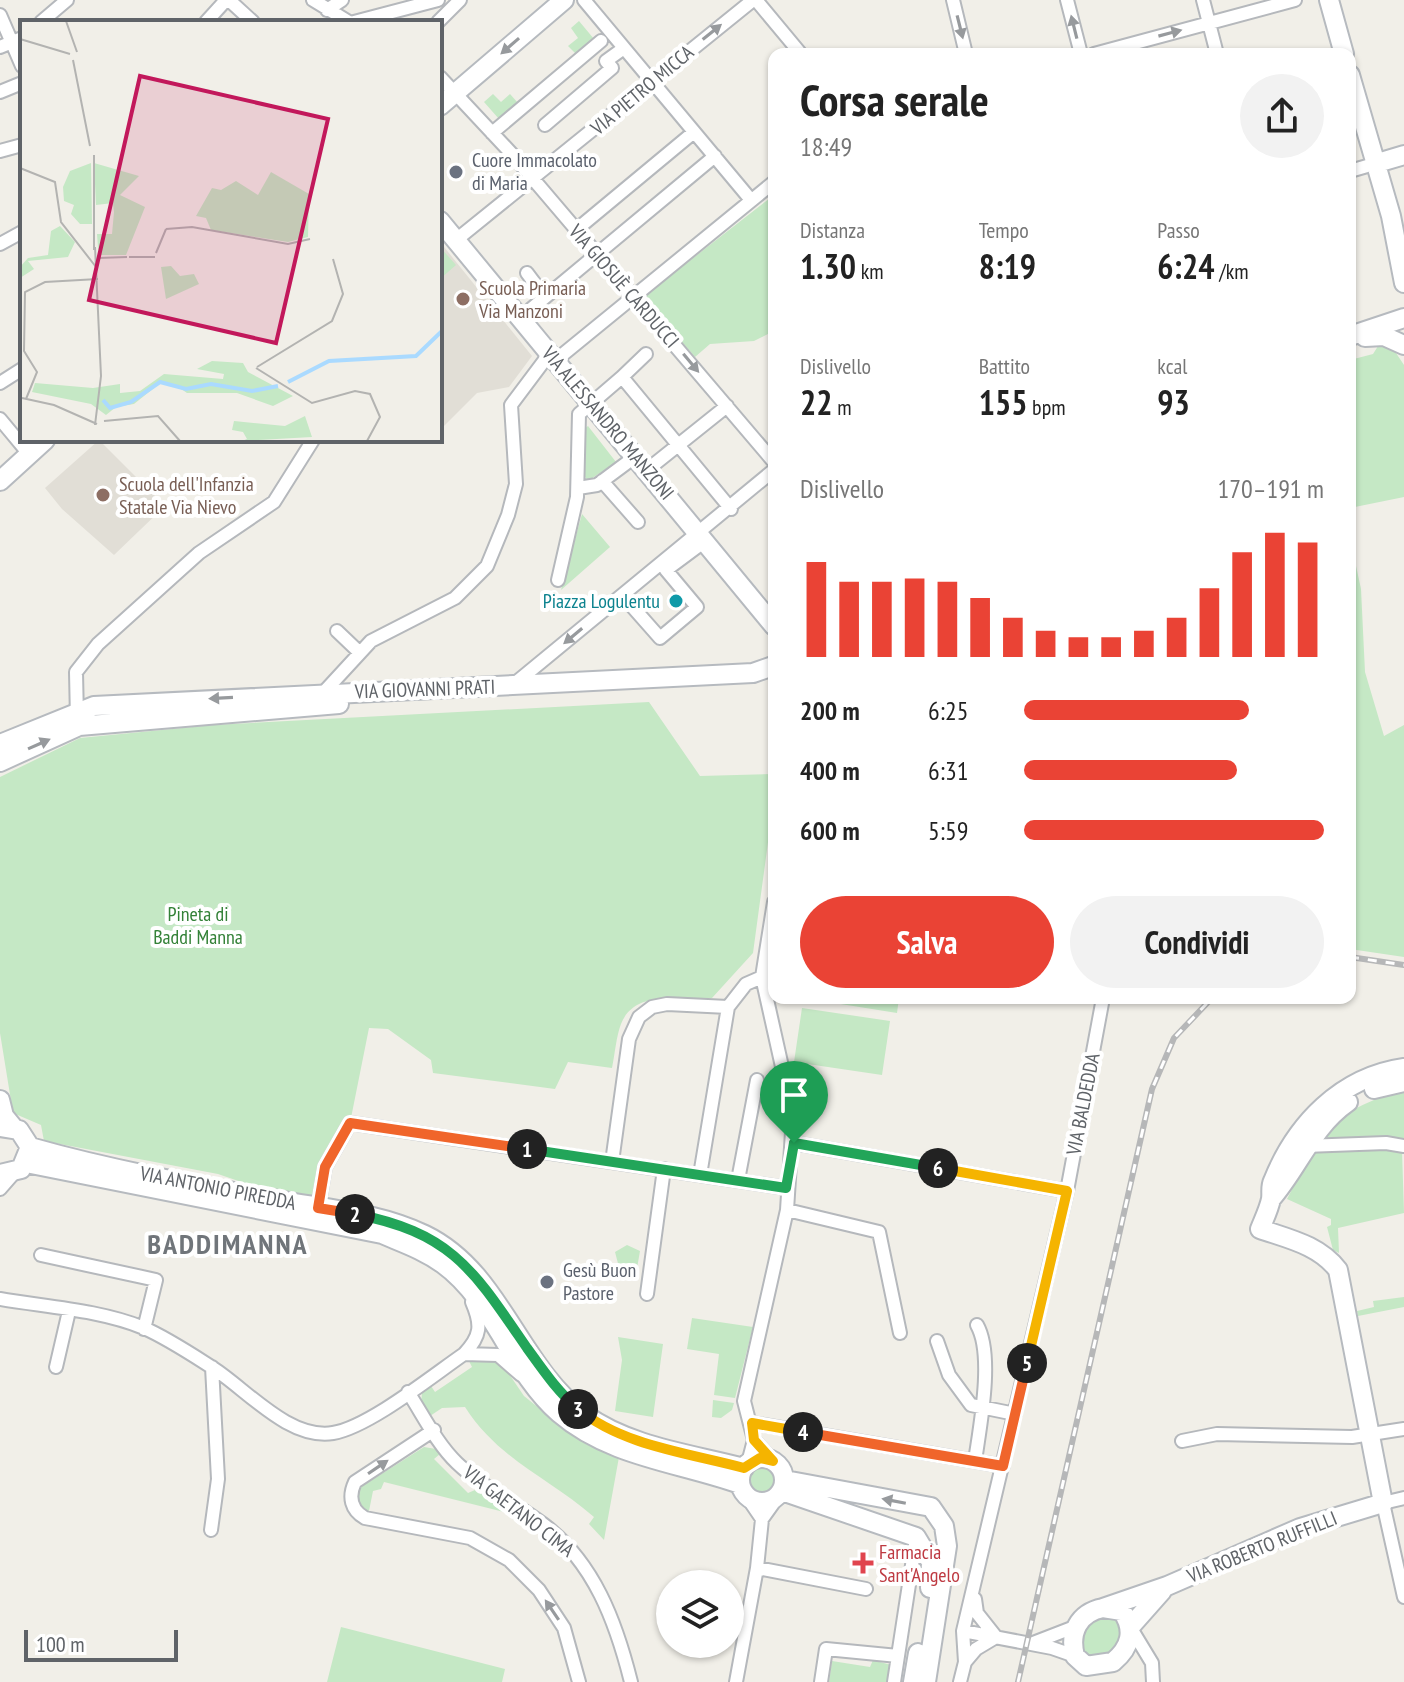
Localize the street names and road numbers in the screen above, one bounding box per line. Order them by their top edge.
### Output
street label: VIA PIETRO MICCA [584,39,699,141]
street label: VIA GIOSUÈ CARDUCCI [563,218,685,353]
street label: VIA ALESSANDRO MANZONI [535,340,680,505]
street label: VIA GIOVANNI PRATI [353,674,496,704]
street label: VIA BALDEDDA [1060,1050,1106,1158]
street label: VIA ANTONIO PIREDDA [137,1160,299,1216]
street label: VIA GAETANO CIMA [457,1459,580,1563]
street label: VIA ROBERTO RUFFILLI [1182,1505,1341,1589]

